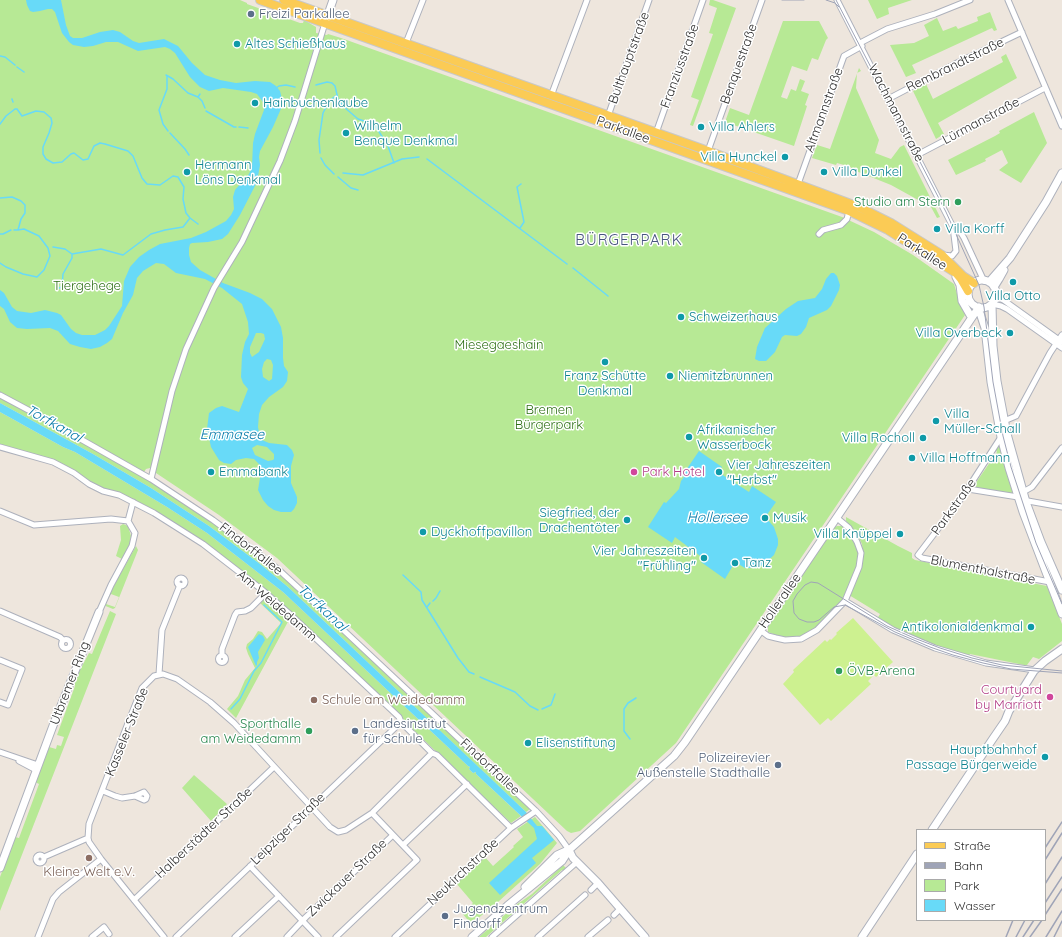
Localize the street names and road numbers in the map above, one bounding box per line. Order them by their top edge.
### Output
street label: Bulthauptstraße [605,10,653,106]
street label: Franziusstraße [658,22,702,110]
street label: Benquestraße [717,22,761,106]
street label: Rembrandtstraße [904,35,1006,95]
street label: Wachmannstraße [865,61,927,165]
street label: Altmannstraße [801,66,847,154]
street label: Lürmanstraße [940,94,1022,148]
street label: Parkallee [594,113,652,147]
street label: Parkallee [894,230,950,274]
street label: Parkstraße [928,476,980,538]
street label: Findorffallee [216,519,286,579]
street label: Blumenthalstraße [929,552,1037,588]
street label: Am Weidedamm [234,567,320,645]
street label: Hollerallee [755,570,805,632]
street label: Utbremer Ring [47,639,93,727]
street label: Kasseler Straße [102,685,152,779]
street label: Findorffallee [457,735,523,799]
street label: Halberstädter Straße [152,784,256,882]
street label: Leipziger Straße [248,790,328,868]
street label: Neukirchstraße [424,835,502,909]
street label: Zwickauer Straße [304,836,390,920]

